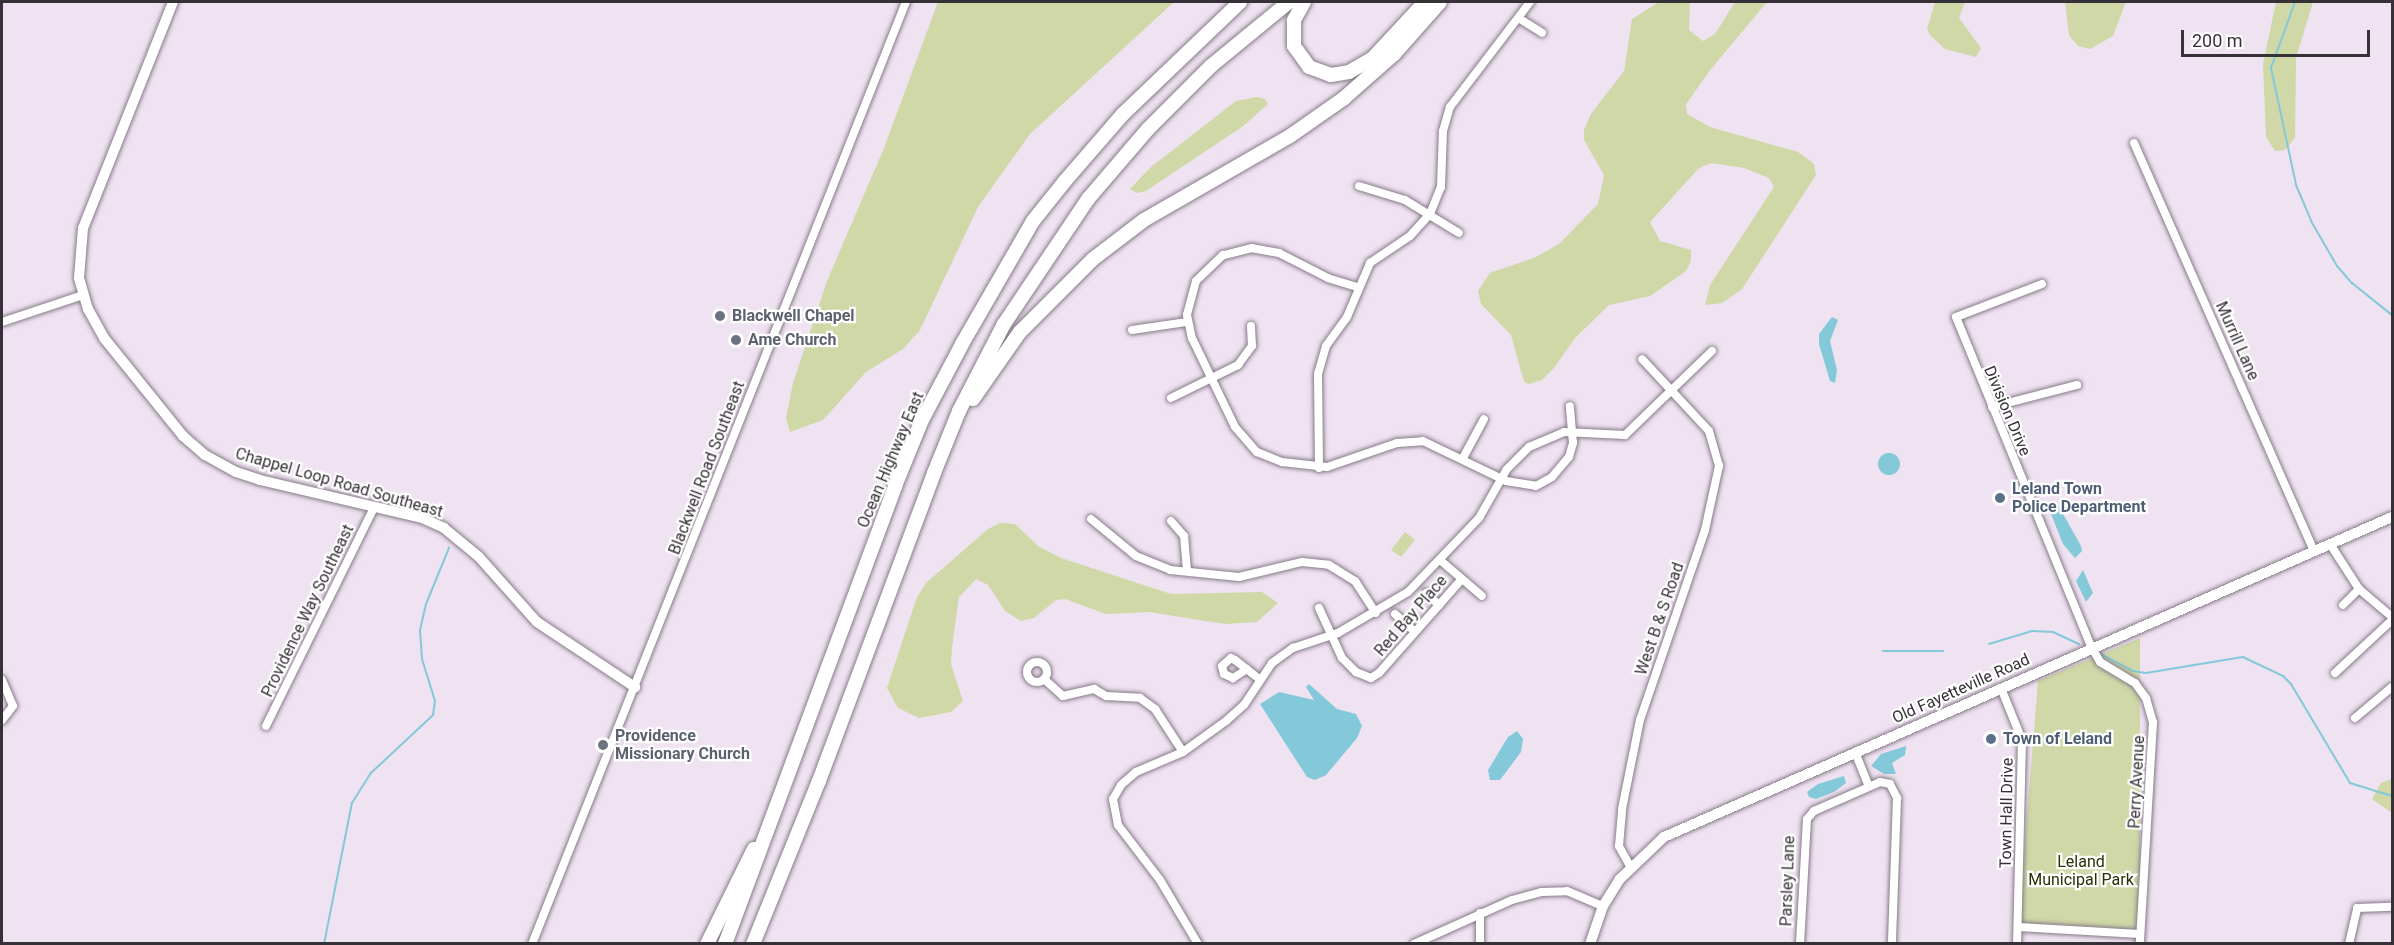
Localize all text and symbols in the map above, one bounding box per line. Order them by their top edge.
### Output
scale bar [2184,18,2373,56]
text: 200 m [2192,30,2243,51]
street label: Murrill Lane [2211,299,2263,383]
place label: Blackwell Chapel [732,306,855,326]
marker: Blackwell Chapel [713,309,727,323]
place label: Ame Church [748,330,836,350]
marker: Ame Church [729,333,743,347]
street label: Division Drive [1979,363,2035,459]
street label: Blackwell Road Southeast [665,379,749,557]
street label: Ocean Highway East [854,389,928,531]
street label: Chappel Loop Road Southeast [233,444,445,522]
place label: Leland Town Police Department [2012,479,2146,517]
marker: Leland Town Police Department [1993,491,2007,505]
street label: Providence Way Southeast [258,522,358,700]
street label: West B & S Road [1632,560,1688,678]
street label: Red Bay Place [1371,572,1451,660]
street label: Old Fayetteville Road [1889,650,2033,728]
place label: Providence Missionary Church [615,726,750,764]
place label: Town of Leland [2003,729,2112,749]
marker: Town of Leland [1984,732,1998,746]
street label: Perry Avenue [2125,735,2149,829]
marker: Providence Missionary Church [596,738,610,752]
street label: Town Hall Drive [1996,758,2018,868]
street label: Parsley Lane [1777,835,1799,927]
park label: Leland Municipal Park [2028,852,2134,890]

